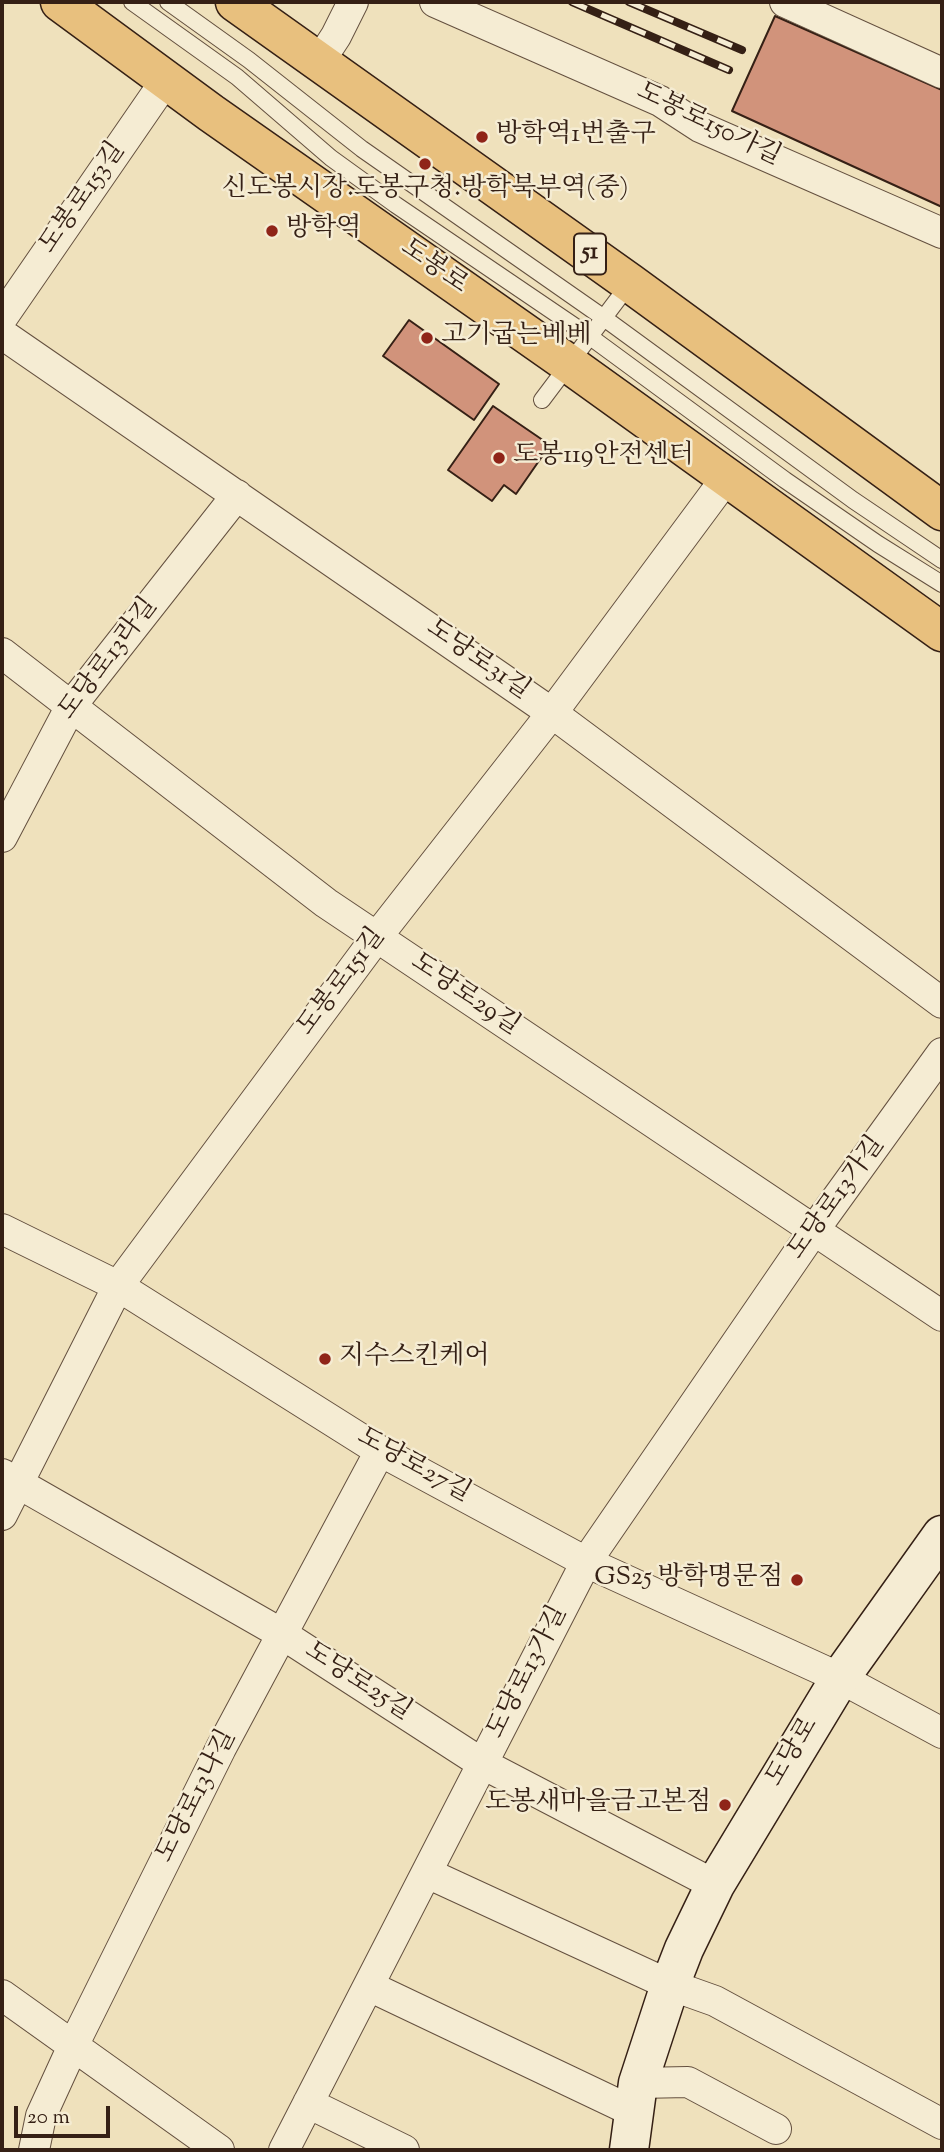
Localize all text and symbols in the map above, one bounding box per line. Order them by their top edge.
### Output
street label: 도봉로150가길 [631,78,785,174]
place label: 방학역1번출구 [496,121,656,153]
marker: 방학역1번출구 [474,129,490,145]
street label: 도봉로153길 [34,137,134,261]
marker: 신도봉시장.도봉구청.방학북부역(중) [417,156,433,172]
place label: 신도봉시장.도봉구청.방학북부역(중) [222,175,628,207]
place label: 방학역 [286,215,361,247]
marker: 방학역 [264,223,280,239]
road number: 51 [574,233,606,274]
street label: 도봉로 [393,234,473,302]
place label: 고기굽는베베 [441,322,592,354]
marker: 고기굽는베베 [419,330,435,346]
place label: 도봉119안전센터 [513,442,694,474]
marker: 도봉119안전센터 [491,450,507,466]
street label: 도당로13라길 [54,593,166,727]
street label: 도당로31길 [419,614,535,708]
street label: 도봉로151길 [292,923,394,1043]
street label: 도당로29길 [403,948,525,1044]
street label: 도당로13가길 [783,1131,893,1267]
place label: 지수스킨케어 [339,1343,490,1375]
marker: 지수스킨케어 [317,1351,333,1367]
street label: 도당로27길 [350,1423,476,1511]
place label: GS25 방학명문점 [594,1564,783,1596]
marker: GS25 방학명문점 [789,1572,805,1588]
street label: 도당로13가길 [482,1601,576,1745]
street label: 도당로25길 [298,1637,416,1729]
street label: 도당로 [761,1713,827,1793]
street label: 도당로13나길 [151,1725,245,1869]
place label: 도봉새마을금고본점 [485,1789,711,1821]
marker: 도봉새마을금고본점 [717,1797,733,1813]
scale bar [18,2092,114,2136]
text: 20 m [27,2103,70,2133]

